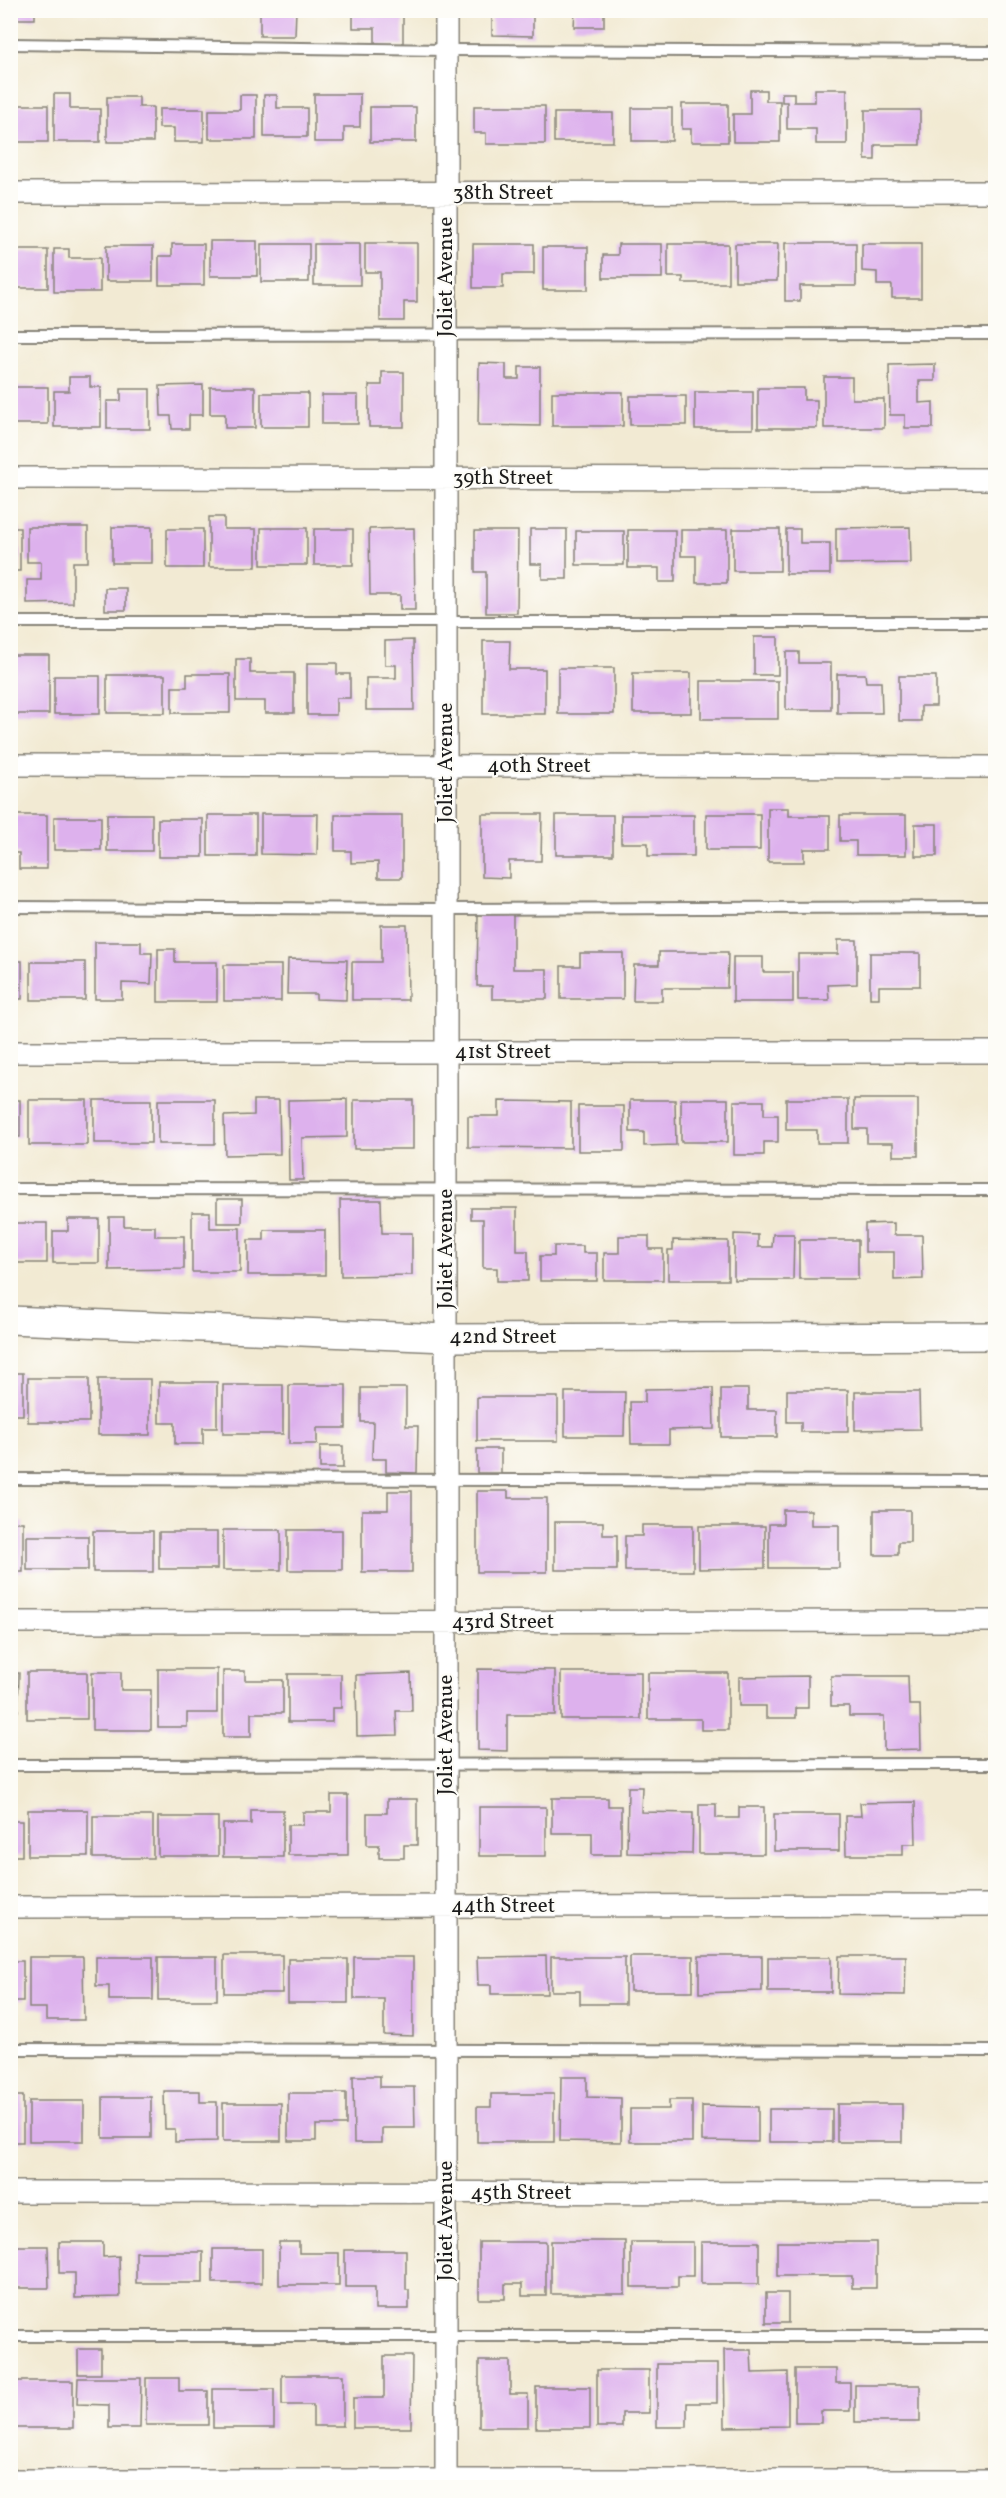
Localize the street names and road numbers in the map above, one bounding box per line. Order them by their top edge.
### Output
street label: 38th Street [453,179,553,208]
street label: Joliet Avenue [432,217,461,337]
street label: 39th Street [453,464,553,493]
street label: Joliet Avenue [432,703,461,823]
street label: 40th Street [487,752,591,781]
street label: 41st Street [455,1038,551,1067]
street label: Joliet Avenue [432,1189,461,1309]
street label: 42nd Street [449,1323,557,1352]
street label: 43rd Street [452,1608,554,1637]
street label: Joliet Avenue [432,1675,461,1795]
street label: 44th Street [451,1892,555,1921]
street label: Joliet Avenue [432,2161,461,2281]
street label: 45th Street [470,2179,572,2208]

